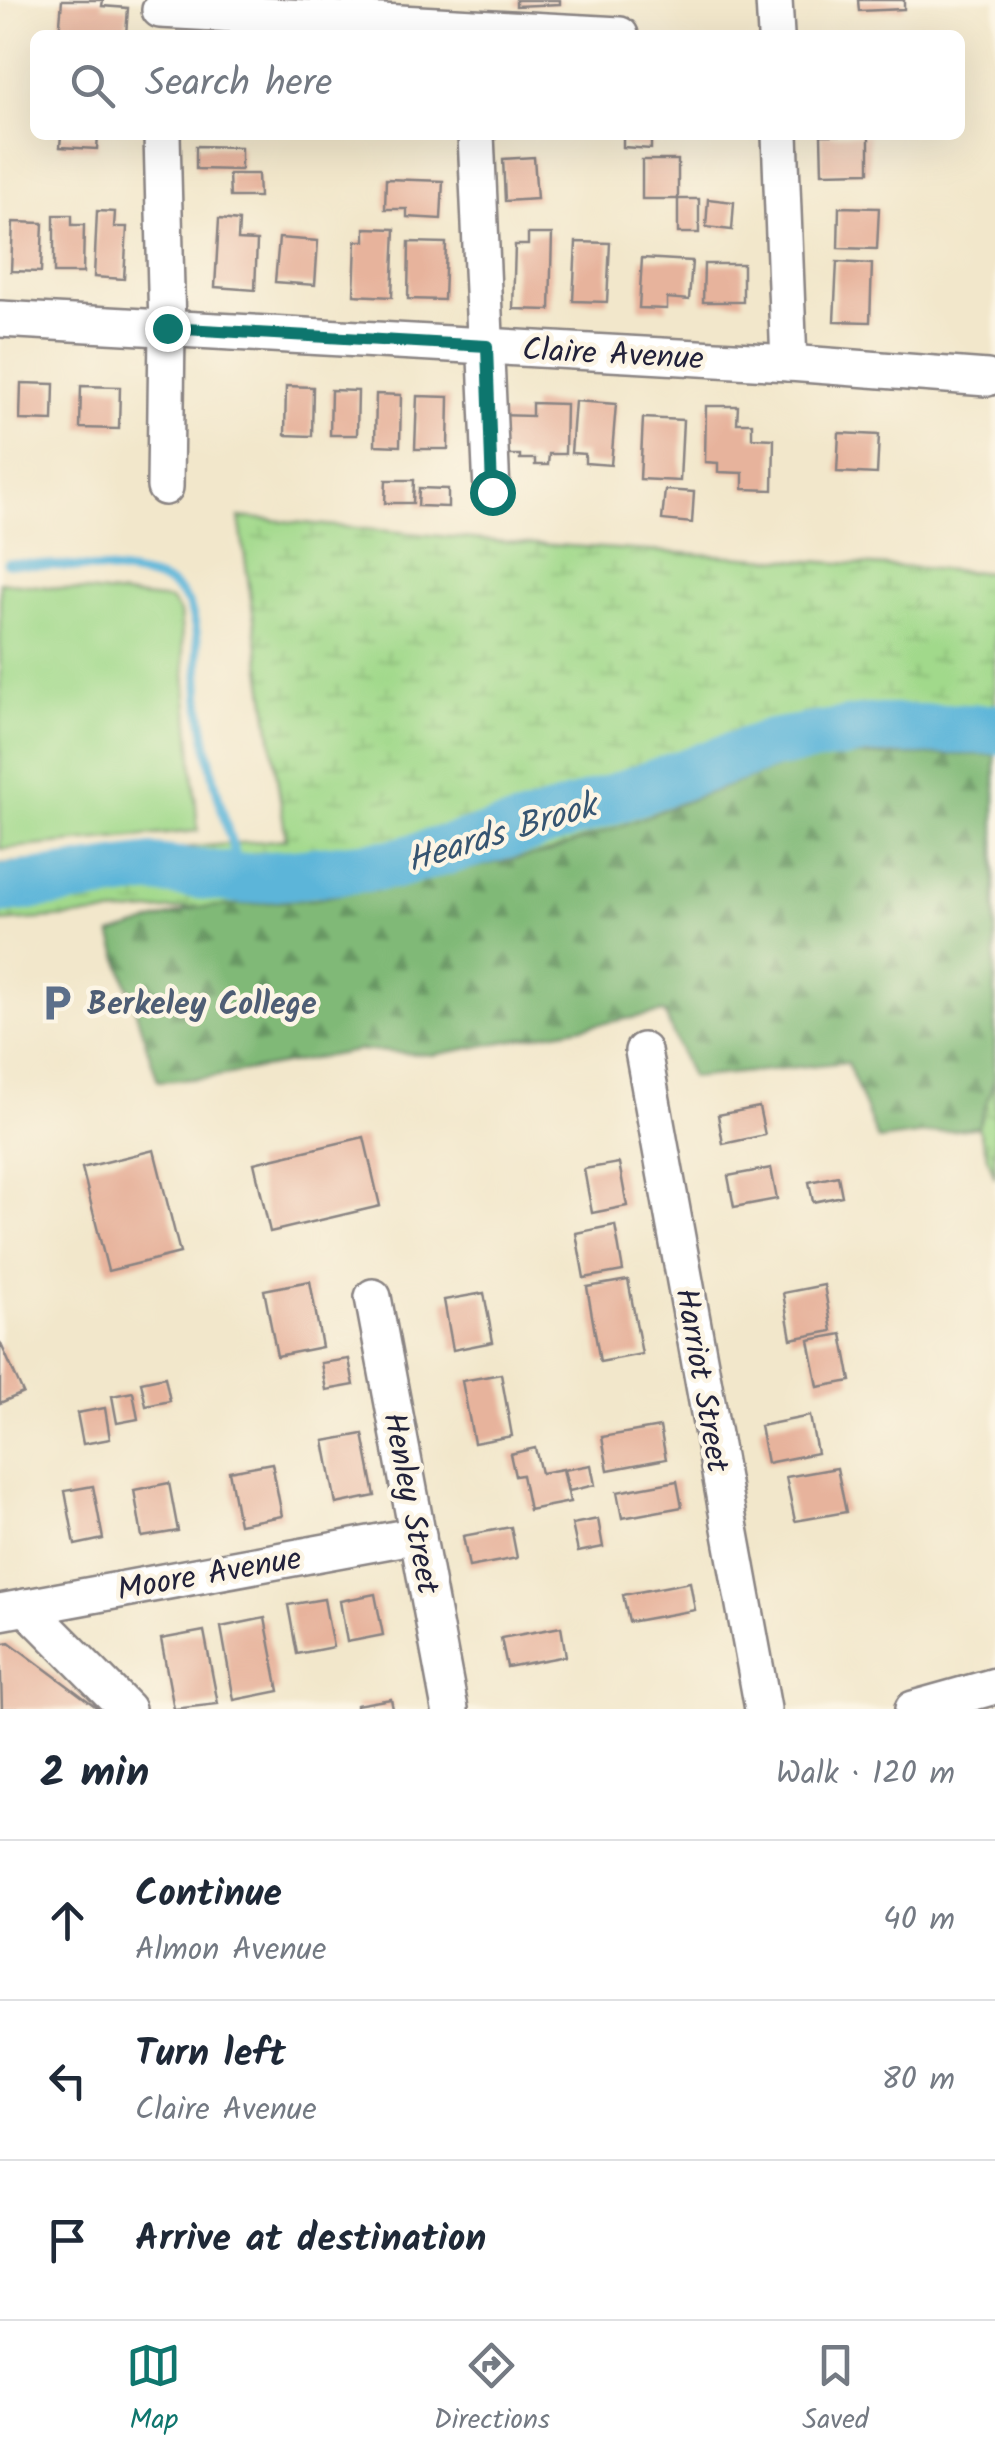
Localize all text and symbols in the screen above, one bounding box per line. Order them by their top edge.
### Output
search box [30,30,965,140]
text: Search here [145,55,332,115]
icon: search [65,58,120,113]
route end [145,306,191,352]
street label: Claire Avenue [521,325,705,386]
route start [470,470,516,516]
water label: Heards Brook [400,778,608,890]
place label: Berkeley College [87,980,317,1031]
parking icon: Berkeley College [36,982,78,1024]
street label: Harriot Street [659,1284,742,1477]
street label: Henley Street [367,1408,452,1599]
street label: Moore Avenue [113,1534,306,1617]
text: 2 min [40,1741,149,1808]
text: Walk · 120 m [776,1749,955,1800]
text: Continue [135,1865,282,1925]
icon: ahead [40,1893,95,1948]
text: 40 m [883,1895,955,1946]
text: Almon Avenue [135,1925,326,1976]
text: Turn left [135,2025,286,2085]
icon: left [40,2053,95,2108]
text: 80 m [881,2055,955,2106]
text: Claire Avenue [135,2085,317,2136]
text: Arrive at destination [135,2210,486,2270]
icon: arrive [40,2213,95,2268]
tab: Map [126,2338,181,2443]
tab: Directions [434,2338,550,2443]
tab: Saved [802,2338,869,2443]

